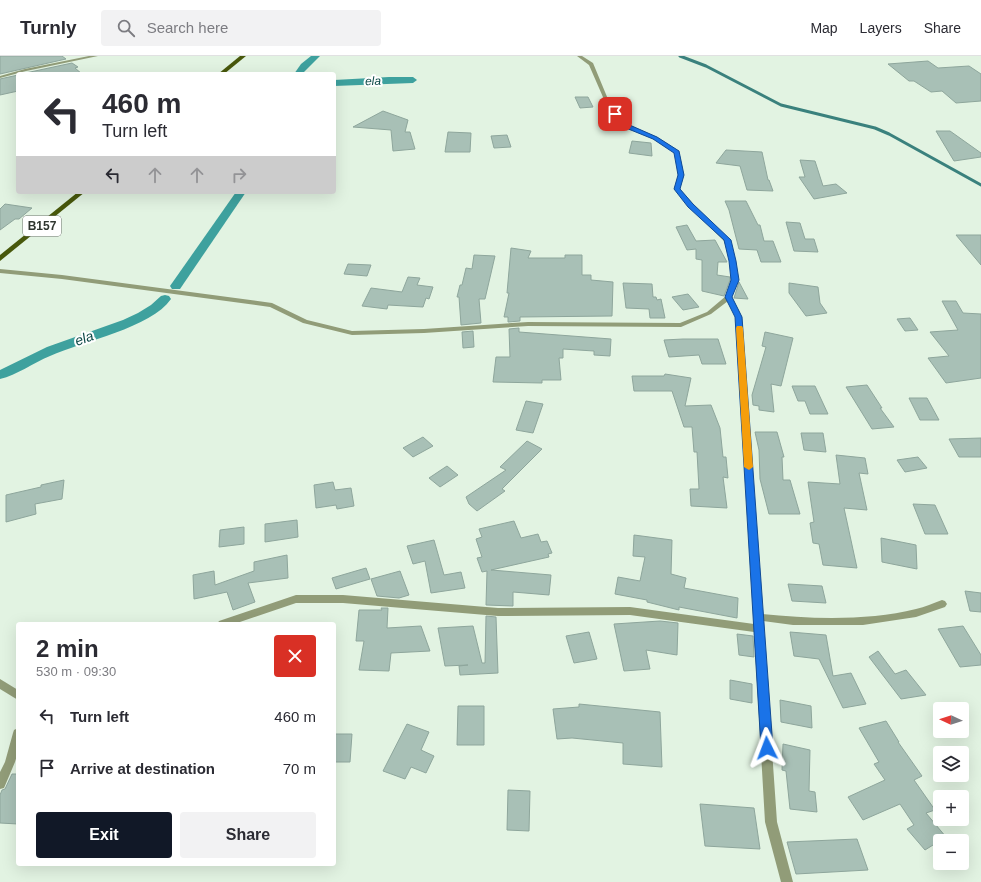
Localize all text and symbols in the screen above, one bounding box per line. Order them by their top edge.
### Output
search box [101,10,381,46]
text: Turnly [20,17,77,38]
icon: search [115,17,137,39]
text: Search here [147,19,228,36]
text: Map [810,20,838,36]
text: Layers [860,20,902,36]
text: Share [924,20,961,36]
water label: ela [365,74,382,88]
icon: left [36,88,88,140]
text: 460 m [102,88,181,119]
pin [598,97,632,131]
icon: arrive [604,103,626,125]
text: Turn left [102,121,167,141]
icon: left [102,164,124,186]
icon: ahead [144,164,166,186]
icon: ahead [186,164,208,186]
icon: right [228,164,250,186]
road number: B157 [23,216,61,236]
water label: ela [72,327,96,349]
text: 2 min [36,635,99,662]
button: close [274,635,316,677]
text: 530 m · 09:30 [36,664,116,679]
north arrow [933,702,969,738]
map controls [933,702,969,870]
icon: left [36,705,58,727]
text: Turn left [70,708,129,725]
text: 460 m [274,708,316,725]
position arrow [746,727,788,769]
button: layers [933,746,969,782]
icon: arrive [36,757,58,779]
text: Arrive at destination [70,760,215,777]
text: 70 m [283,760,316,777]
button: + [933,790,969,826]
button: Exit [36,812,172,858]
button: Share [180,812,316,858]
button: − [933,834,969,870]

